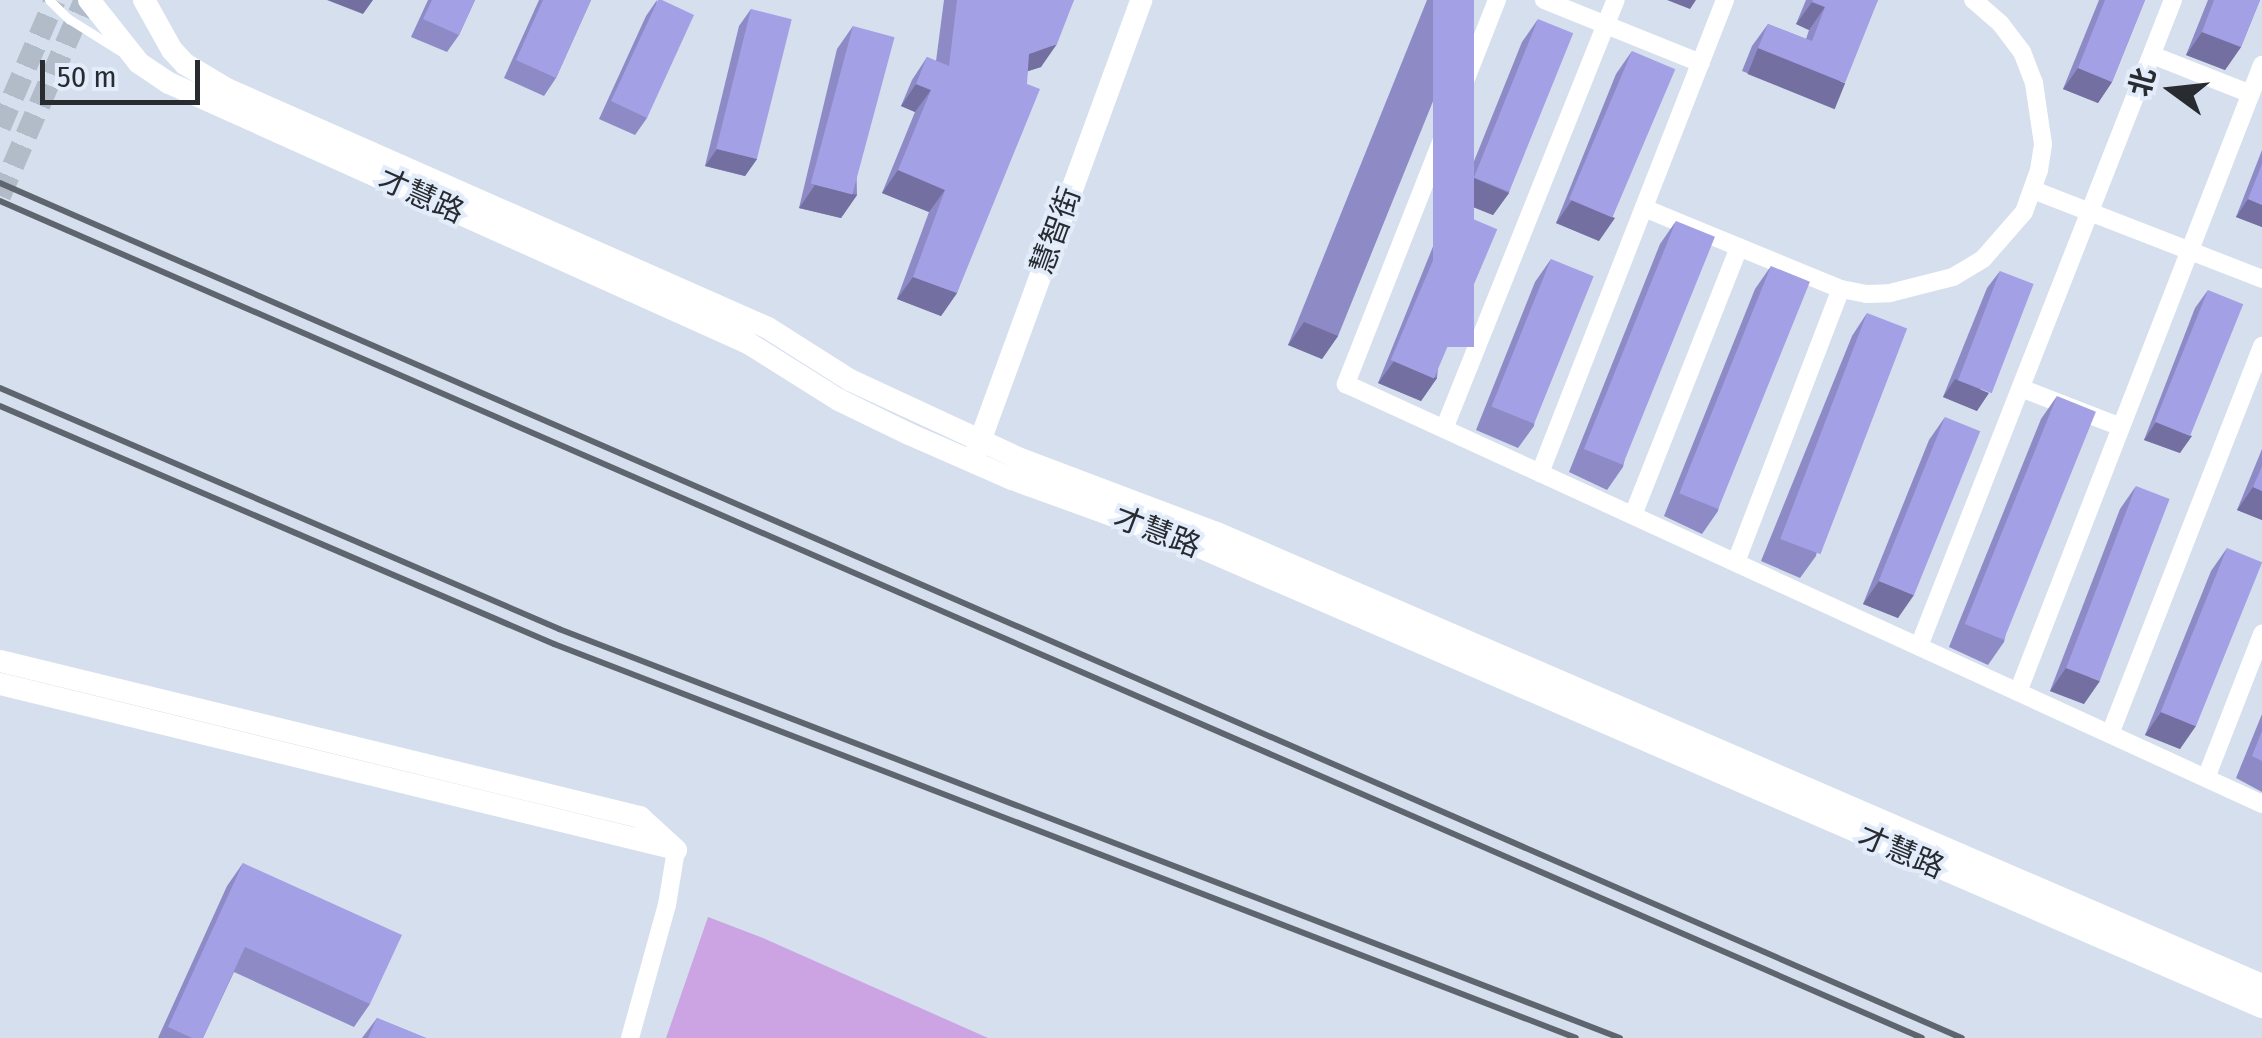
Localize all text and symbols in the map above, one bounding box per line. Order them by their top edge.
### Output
scale bar [45,40,205,102]
north arrow [2122,40,2222,140]
text: 50 m [57,59,117,95]
text: 北 [2123,64,2162,100]
street label: 才慧路 [373,161,469,231]
street label: 慧智街 [1024,183,1088,279]
street label: 才慧路 [1109,499,1205,565]
street label: 才慧路 [1853,818,1949,886]

